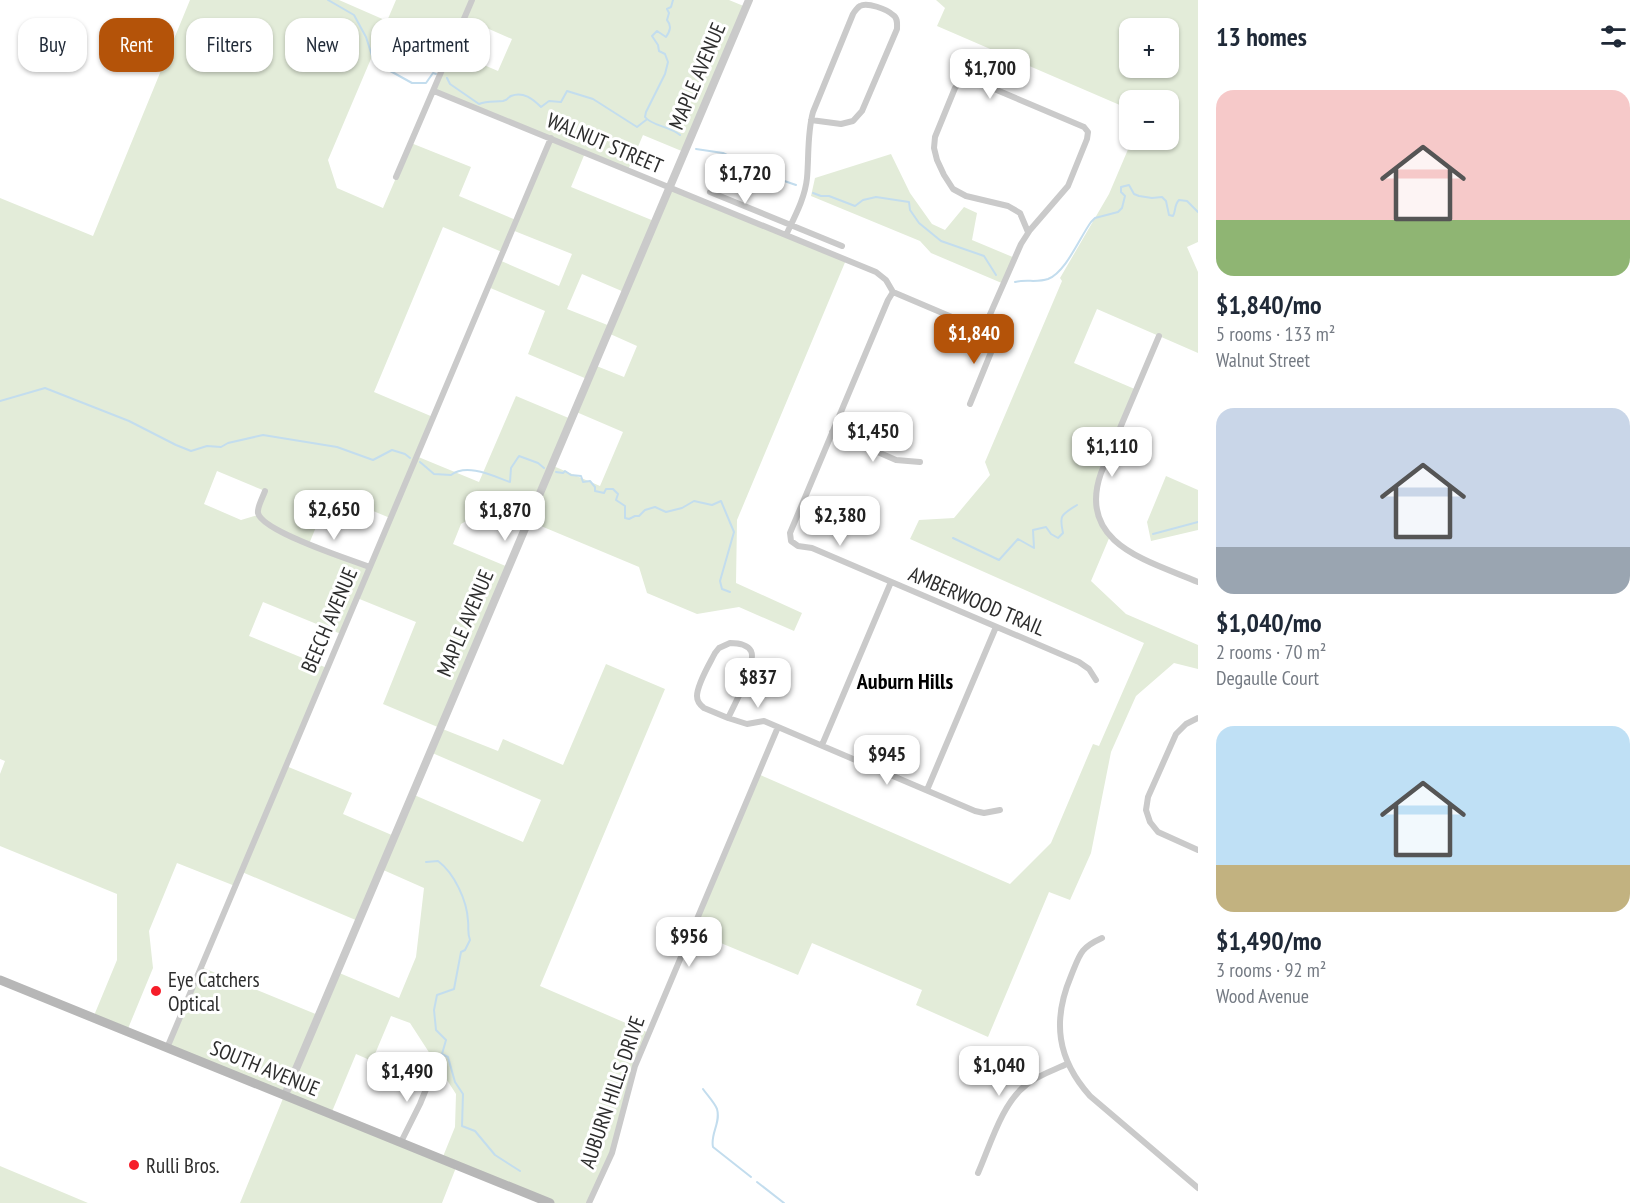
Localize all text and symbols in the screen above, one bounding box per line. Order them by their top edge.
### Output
chip: Buy [18,18,87,72]
chip: Rent [99,18,174,72]
chip: Filters [186,18,273,72]
chip: New [285,18,359,72]
chip: Apartment [371,18,490,72]
street label: MAPLE AVENUE [662,18,732,134]
map controls [1119,18,1179,150]
button: + [1119,18,1179,78]
text: 13 homes [1216,20,1307,53]
icon: filters [1597,20,1630,53]
pin: $1,700 [941,49,1039,100]
text: $1,700 [964,55,1016,81]
button: − [1119,90,1179,150]
street label: WALNUT STREET [543,106,668,180]
icon: home [1369,129,1477,237]
pin: $1,720 [696,154,794,205]
text: $1,720 [719,160,771,186]
text: $1,840/mo [1216,288,1322,321]
pin: $1,840 [925,314,1023,365]
text: $1,840 [948,320,1000,346]
text: 5 rooms · 133 m² [1216,321,1335,347]
text: Walnut Street [1216,347,1310,373]
pin: $1,450 [824,412,922,463]
text: $1,450 [847,418,899,444]
pin: $1,110 [1063,427,1161,478]
text: $1,110 [1086,433,1138,459]
icon: home [1369,447,1477,555]
pin: $2,650 [285,490,383,541]
pin: $1,870 [456,491,554,542]
text: $2,650 [308,496,360,522]
pin: $2,380 [791,496,889,547]
text: $1,870 [479,497,531,523]
text: $2,380 [814,502,866,528]
street label: AMBERWOOD TRAIL [905,560,1050,642]
street label: BEECH AVENUE [295,563,363,677]
street label: MAPLE AVENUE [430,565,500,681]
text: $1,040/mo [1216,606,1322,639]
text: 2 rooms · 70 m² [1216,639,1326,665]
pin: $837 [722,658,794,709]
text: $837 [739,664,777,690]
text: Degaulle Court [1216,665,1319,691]
district label: Auburn Hills [856,667,953,695]
pin: $945 [851,735,923,786]
text: $945 [868,741,906,767]
icon: home [1369,765,1477,873]
pin: $956 [653,917,725,968]
text: $956 [670,923,708,949]
text: $1,490/mo [1216,924,1322,957]
text: 3 rooms · 92 m² [1216,957,1326,983]
place label: Eye Catchers Optical [168,966,260,1017]
text: Wood Avenue [1216,983,1309,1009]
marker: Eye Catchers Optical [149,984,163,998]
street label: AUBURN HILLS DRIVE [573,1012,651,1172]
street label: SOUTH AVENUE [207,1034,323,1102]
pin: $1,040 [950,1046,1048,1097]
pin: $1,490 [358,1052,456,1103]
text: $1,040 [973,1052,1025,1078]
text: $1,490 [381,1058,433,1084]
place label: Rulli Bros. [146,1152,220,1179]
marker: Rulli Bros. [127,1158,141,1172]

